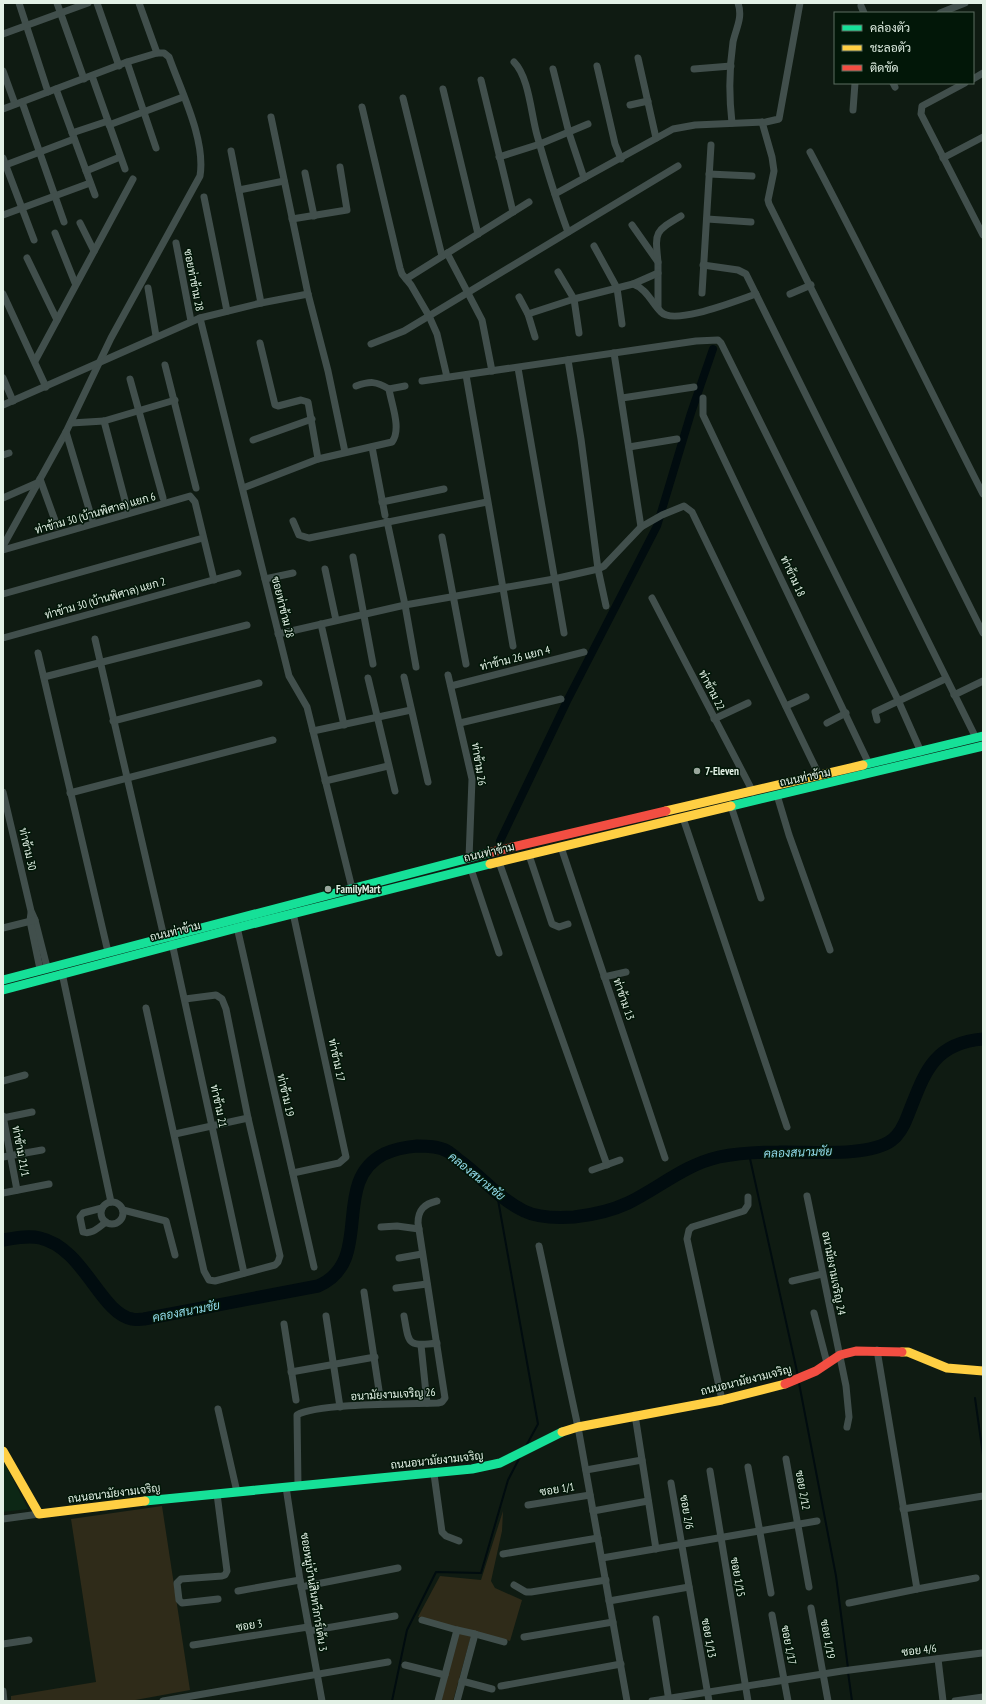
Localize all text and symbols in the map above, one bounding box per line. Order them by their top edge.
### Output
legend [834,12,974,84]
text: คล่องตัว [870,20,910,35]
text: ชะลอตัว [870,40,911,55]
text: ติดขัด [870,60,899,75]
street label: ซอยท่าข้าม 28 [181,248,207,312]
street label: ท่าข้าม 30 (บ้านพิศาล) แยก 6 [33,489,157,537]
street label: ท่าข้าม 18 [777,553,809,599]
street label: ท่าข้าม 30 (บ้านพิศาล) แยก 2 [43,574,167,622]
street label: ซอยท่าข้าม 28 [269,575,297,639]
street label: ท่าข้าม 26 แยก 4 [478,642,552,674]
street label: ท่าข้าม 22 [696,667,728,713]
street label: ท่าข้าม 26 [469,741,489,787]
place label: 7-Eleven [705,764,739,778]
street label: ถนนท่าข้าม [778,765,832,789]
marker: 7-Eleven [692,766,702,776]
street label: ท่าข้าม 30 [16,826,40,872]
street label: ถนนท่าข้าม [462,839,516,865]
place label: FamilyMart [336,882,381,896]
marker: FamilyMart [323,884,333,894]
street label: ถนนท่าข้าม [148,918,202,944]
street label: ท่าข้าม 13 [610,976,638,1022]
street label: ท่าข้าม 17 [326,1037,348,1083]
street label: ท่าข้าม 19 [274,1072,298,1118]
street label: ท่าข้าม 21 [208,1083,230,1129]
street label: ท่าข้าม 21/1 [9,1124,33,1178]
water label: คลองสนามชัย [763,1143,833,1161]
water label: คลองสนามชัย [446,1149,508,1204]
street label: อนามัยงามเจริญ 24 [819,1230,849,1316]
water label: คลองสนามชัย [151,1297,221,1325]
street label: ถนนอนามัยงามเจริญ [699,1362,793,1398]
street label: อนามัยงามเจริญ 26 [350,1385,436,1403]
street label: ถนนอนามัยงามเจริญ [390,1448,484,1472]
street label: ซอย 2/12 [793,1469,813,1511]
street label: ซอย 1/1 [539,1479,575,1499]
street label: ถนนอนามัยงามเจริญ [67,1480,161,1506]
street label: ซอย 2/6 [677,1494,697,1530]
street label: ซอยหมู่บ้าน่สินทวีการ์เด้น 3 [297,1531,331,1653]
street label: ซอย 1/15 [728,1556,748,1598]
street label: ซอย 3 [235,1616,263,1634]
street label: ซอย 1/13 [699,1617,719,1659]
street label: ซอย 1/19 [818,1618,838,1660]
street label: ซอย 1/17 [778,1624,800,1666]
street label: ซอย 4/6 [901,1641,937,1659]

